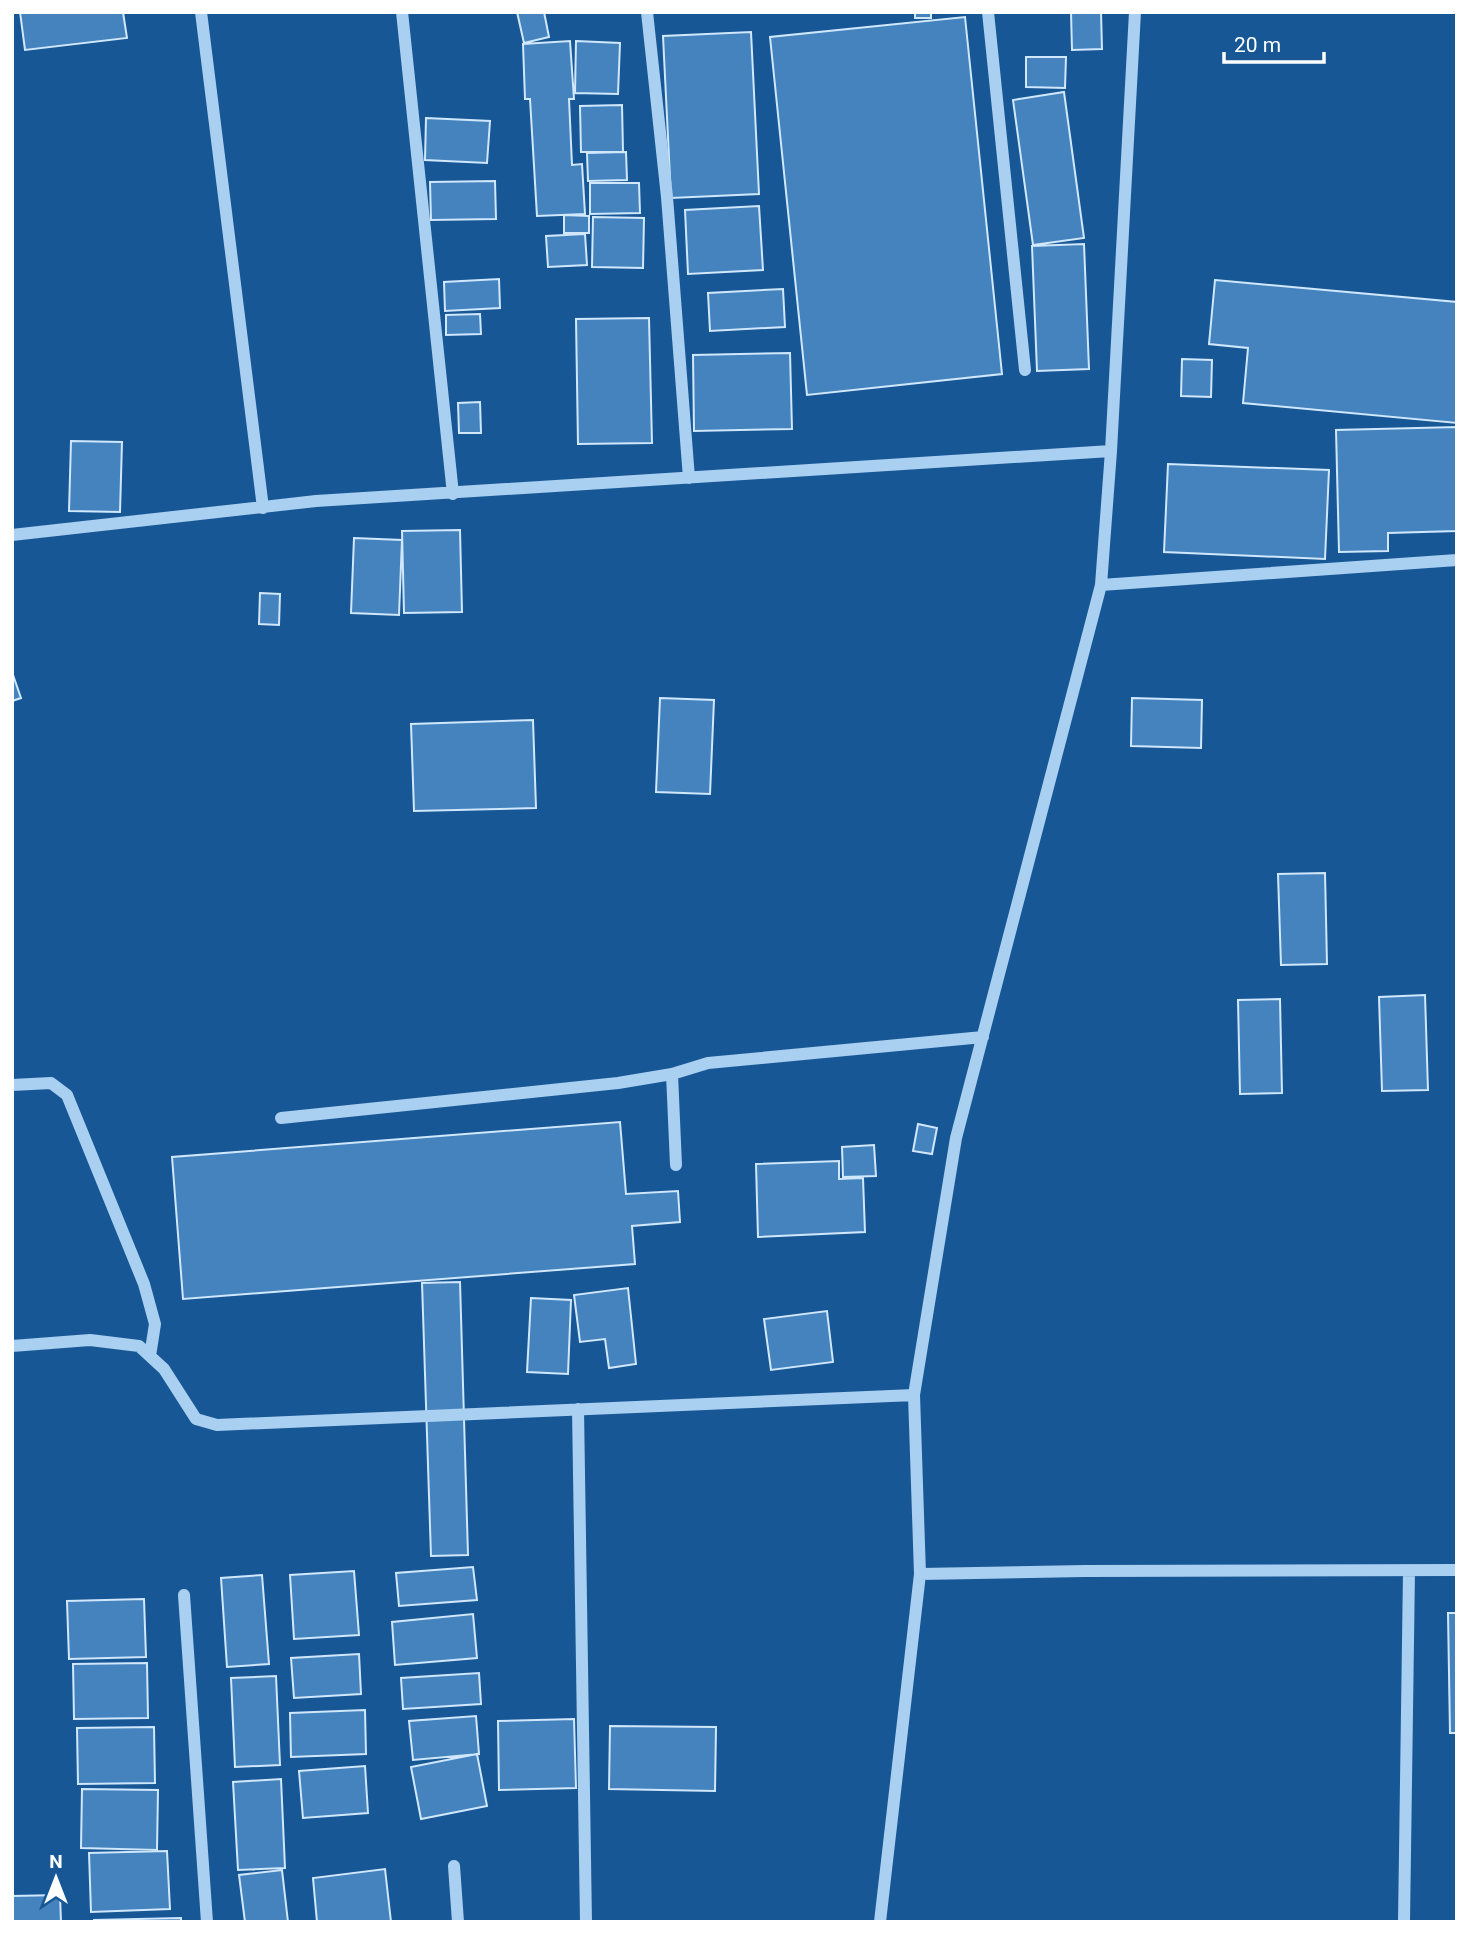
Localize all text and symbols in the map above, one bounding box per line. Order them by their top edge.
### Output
scale bar [1224,21,1324,65]
text: 20 m [1234,33,1281,57]
north arrow [21,1843,91,1913]
text: N [49,1850,63,1873]

